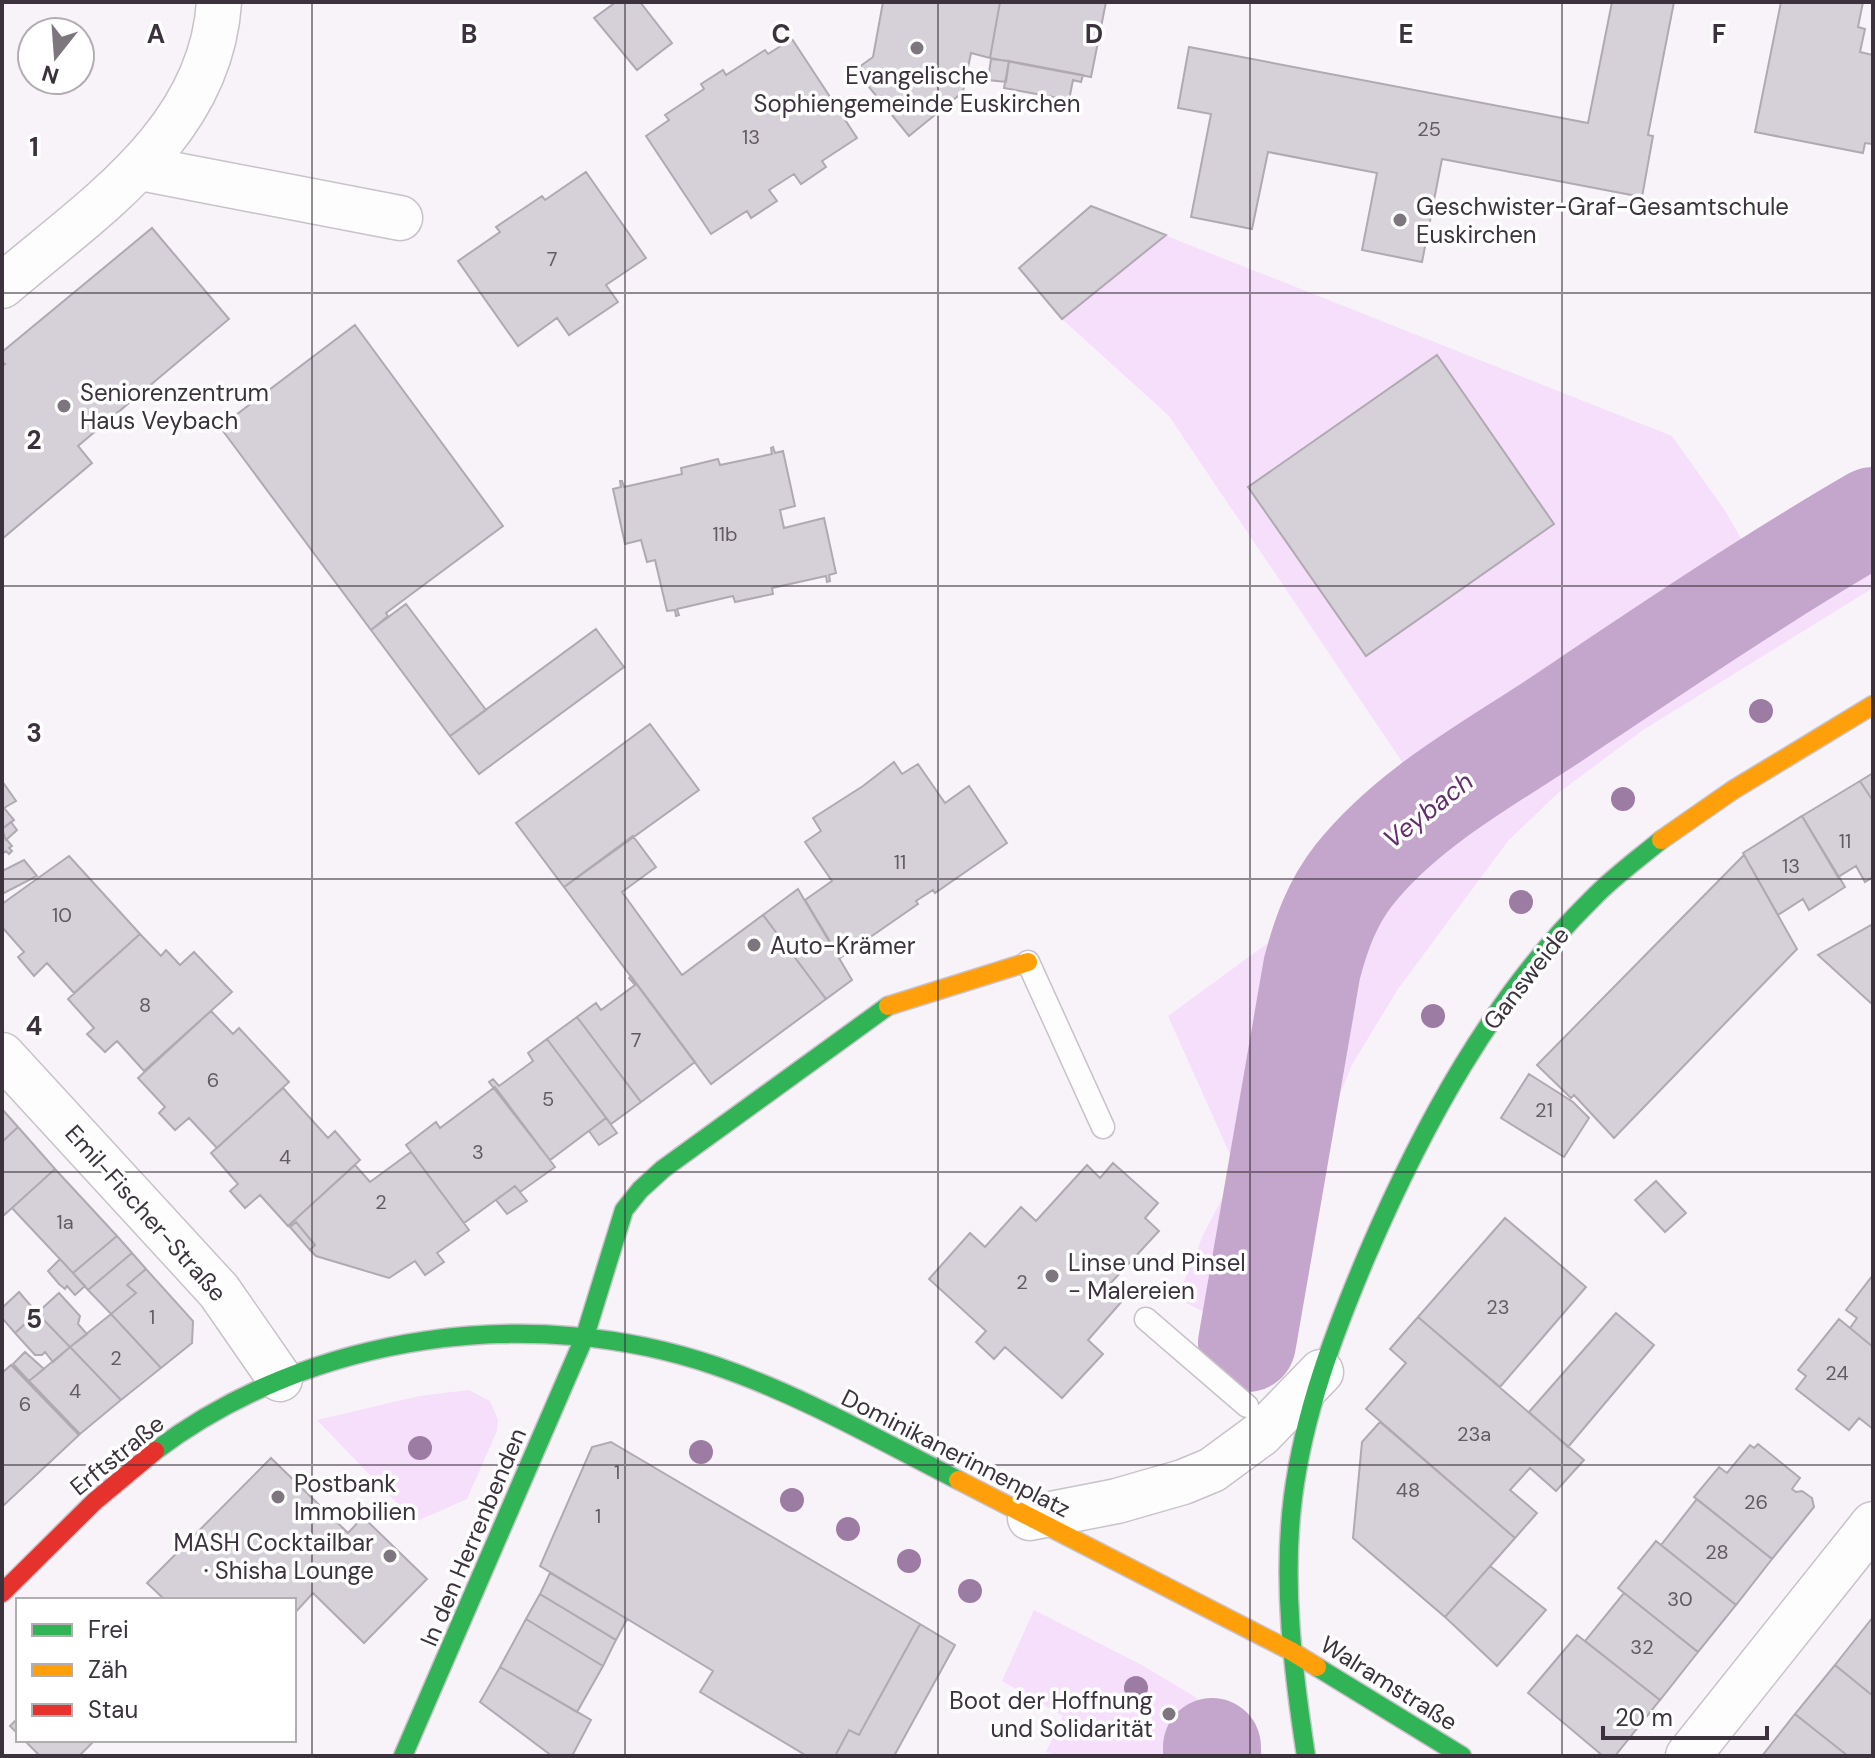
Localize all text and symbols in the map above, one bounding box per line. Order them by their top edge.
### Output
north arrow [16,16,96,96]
text: A [147,17,165,51]
text: B [461,17,477,51]
text: C [771,17,791,51]
text: D [1085,17,1103,51]
text: E [1398,17,1414,51]
text: F [1712,17,1726,51]
marker: Evangelische Sophiengemeinde Euskirchen [908,39,926,57]
text: N [38,58,62,91]
place label: Evangelische Sophiengemeinde Euskirchen [754,60,1080,119]
house number: 25 [1417,116,1441,142]
house number: 13 [742,124,760,150]
text: 1 [29,130,39,164]
place label: Geschwister-Graf-Gesamtschule Euskirchen [1416,191,1789,250]
marker: Geschwister-Graf-Gesamtschule Euskirchen [1391,211,1409,229]
house number: 7 [547,246,557,272]
place label: Seniorenzentrum Haus Veybach [80,377,269,436]
marker: Seniorenzentrum Haus Veybach [55,397,73,415]
text: 2 [26,423,42,457]
house number: 11b [713,521,738,547]
text: 3 [26,716,42,750]
water label: Veybach [1376,764,1480,856]
house number: 11 [1839,828,1851,854]
house number: 11 [894,849,906,875]
house number: 13 [1782,853,1800,879]
house number: 10 [52,902,72,928]
street label: Gansweide [1476,920,1576,1036]
place label: Auto-Krämer [770,930,916,961]
marker: Auto-Krämer [745,936,763,954]
house number: 8 [139,992,151,1018]
text: 4 [26,1009,42,1043]
house number: 7 [631,1027,641,1053]
house number: 6 [207,1067,219,1093]
house number: 5 [542,1086,554,1112]
house number: 21 [1535,1097,1553,1123]
street label: Emil-Fischer-Straße [58,1118,234,1308]
house number: 3 [472,1139,484,1165]
house number: 4 [279,1144,291,1170]
house number: 2 [375,1189,387,1215]
house number: 1a [56,1209,74,1235]
place label: Linse und Pinsel - Malereien [1068,1247,1246,1306]
marker: Linse und Pinsel - Malereien [1043,1267,1061,1285]
house number: 2 [1016,1269,1028,1295]
house number: 23 [1486,1294,1510,1320]
text: 5 [26,1302,42,1336]
house number: 1 [149,1304,155,1330]
house number: 2 [110,1345,122,1371]
house number: 24 [1825,1360,1849,1386]
house number: 4 [69,1378,81,1404]
street label: Dominikanerinnenplatz [836,1382,1076,1524]
house number: 6 [19,1391,31,1417]
street label: Erftstraße [64,1408,170,1502]
house number: 23a [1457,1421,1491,1447]
street label: In den Herrenbenden [413,1423,533,1651]
house number: 1 [614,1459,620,1485]
place label: Postbank Immobilien [294,1468,416,1527]
house number: 48 [1396,1477,1420,1503]
marker: Postbank Immobilien [269,1488,287,1506]
house number: 26 [1744,1489,1768,1515]
house number: 1 [595,1503,601,1529]
place label: MASH Cocktailbar · Shisha Lounge [173,1527,374,1586]
house number: 28 [1705,1539,1729,1565]
marker: MASH Cocktailbar · Shisha Lounge [381,1547,399,1565]
house number: 30 [1667,1586,1693,1612]
legend [16,1598,296,1742]
text: Frei [88,1614,129,1645]
street label: Walramstraße [1315,1629,1463,1737]
house number: 32 [1630,1634,1654,1660]
text: Zäh [88,1654,128,1685]
place label: Boot der Hoffnung und Solidarität [949,1685,1153,1744]
scale bar [1603,1690,1767,1740]
text: Stau [88,1694,138,1725]
text: 20 m [1615,1702,1673,1733]
marker: Boot der Hoffnung und Solidarität [1160,1705,1178,1723]

